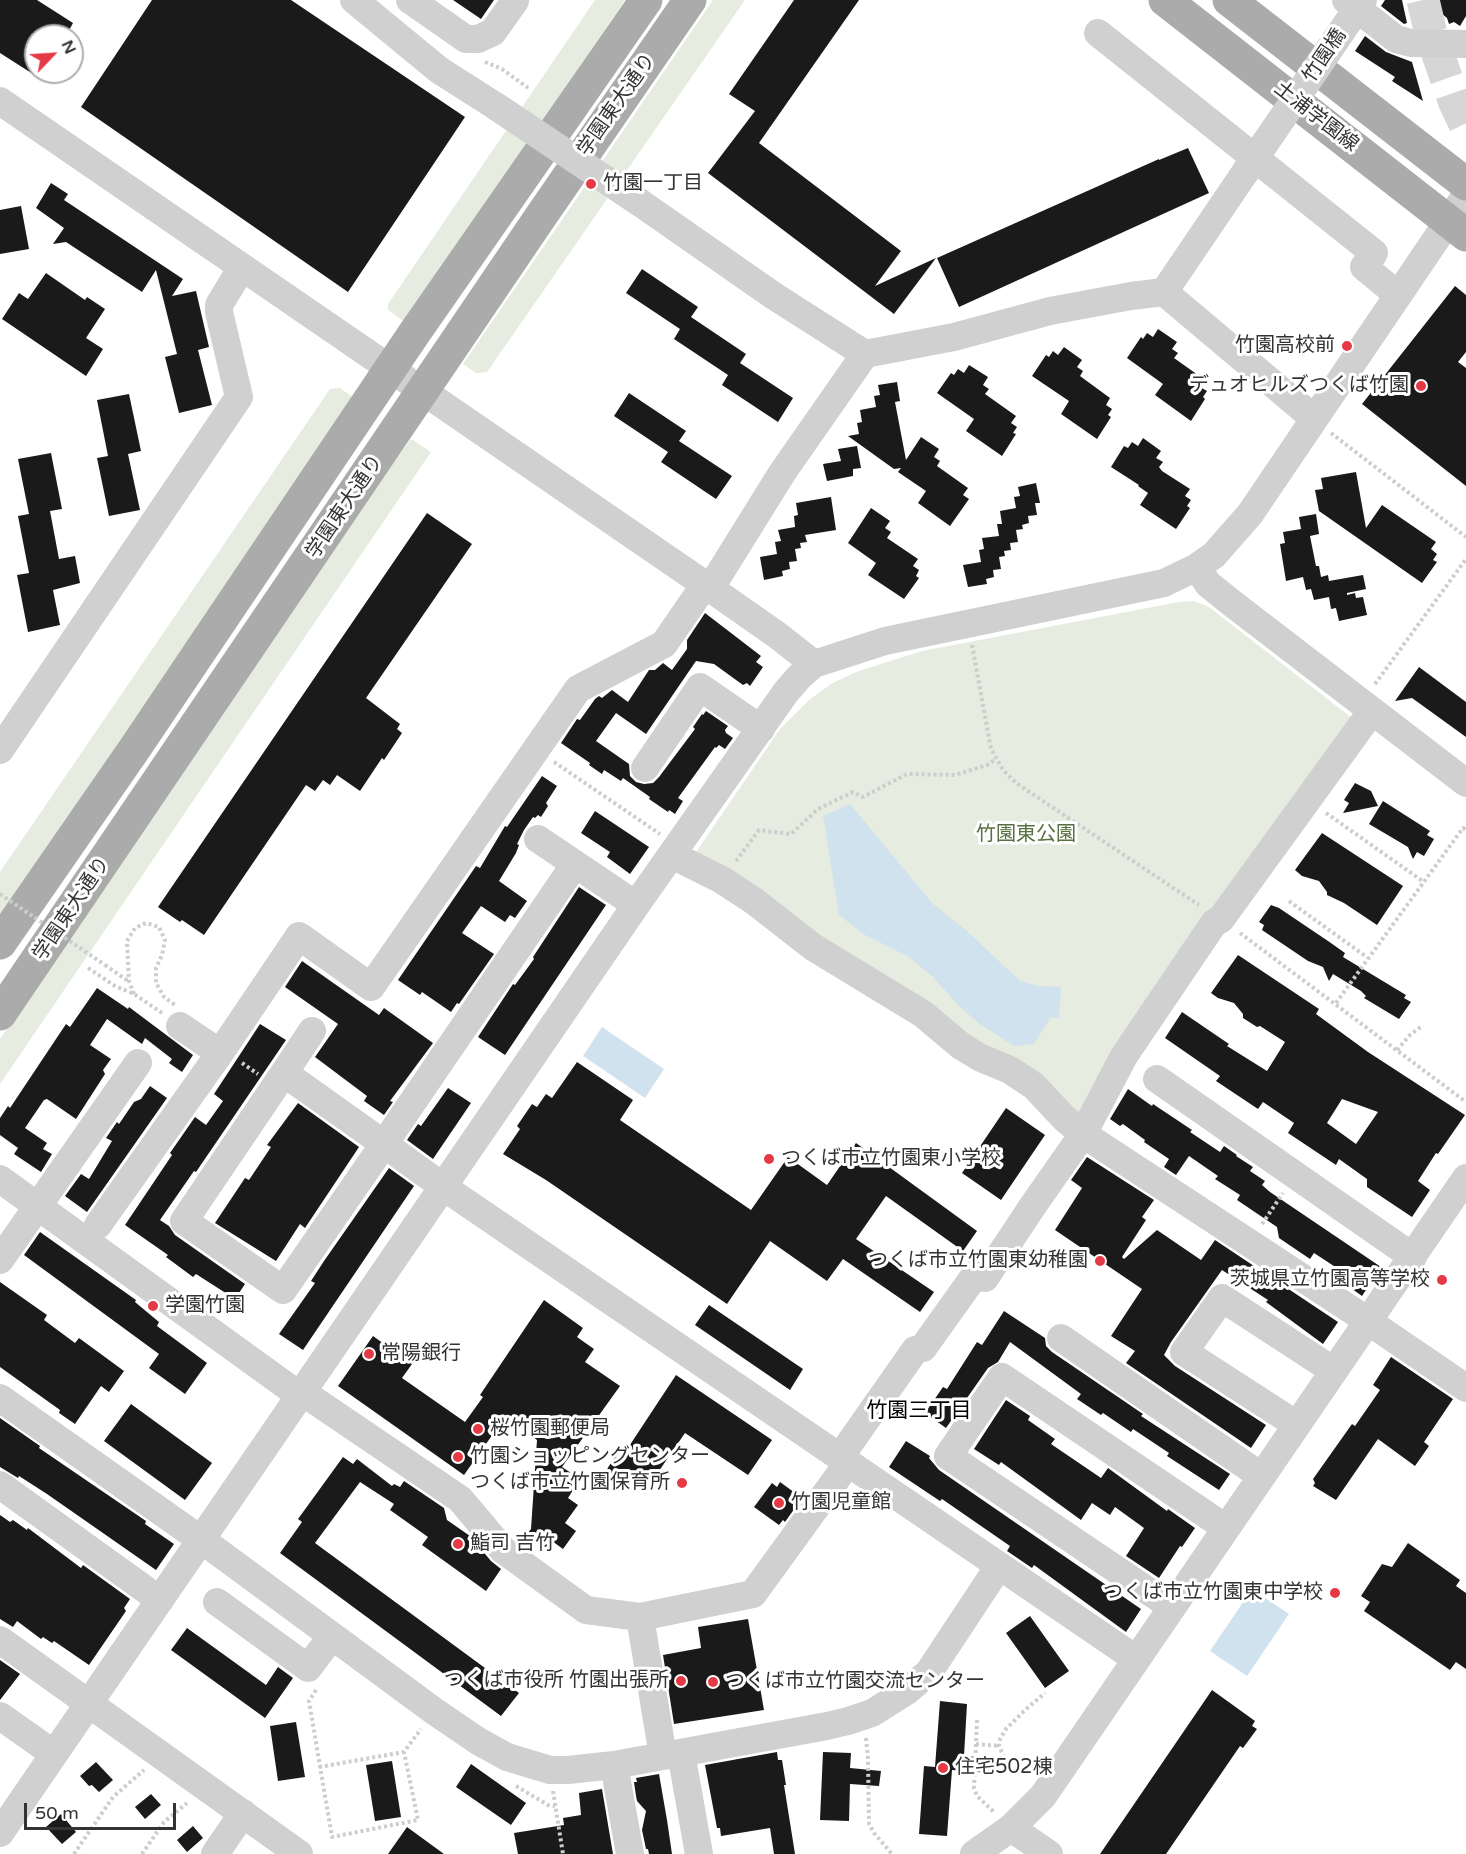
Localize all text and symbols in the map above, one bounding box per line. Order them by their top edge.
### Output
north arrow [24,24,84,84]
street label: 竹園橋 [1298,24,1352,88]
text: N [57,37,80,57]
street label: 学園東大通り [573,49,661,161]
street label: 土浦学園線 [1269,77,1363,157]
place label: 竹園一丁目 [603,172,703,196]
marker: 竹園一丁目 [584,177,598,191]
place label: 竹園高校前 [1235,334,1335,358]
marker: 竹園高校前 [1340,339,1354,353]
place label: デュオヒルズつくば竹園 [1189,374,1409,398]
marker: デュオヒルズつくば竹園 [1414,379,1428,393]
street label: 学園東大通り [302,451,388,563]
park label: 竹園東公園 [976,823,1076,847]
street label: 学園東大通り [29,853,115,965]
place label: つくば市立竹園東小学校 [781,1147,1001,1171]
marker: つくば市立竹園東小学校 [762,1152,776,1166]
place label: つくば市立竹園東幼稚園 [868,1249,1088,1273]
marker: つくば市立竹園東幼稚園 [1093,1254,1107,1268]
place label: 茨城県立竹園高等学校 [1230,1268,1430,1292]
marker: 茨城県立竹園高等学校 [1435,1273,1449,1287]
place label: 学園竹園 [165,1294,245,1318]
marker: 学園竹園 [146,1299,160,1313]
place label: 常陽銀行 [381,1342,461,1366]
marker: 常陽銀行 [362,1347,376,1361]
district label: 竹園三丁目 [867,1398,971,1424]
place label: 桜竹園郵便局 [490,1417,610,1441]
marker: 桜竹園郵便局 [471,1422,485,1436]
place label: 竹園ショッピングセンター [470,1445,710,1469]
marker: 竹園ショッピングセンター [451,1450,465,1464]
place label: つくば市立竹園保育所 [470,1471,670,1495]
marker: つくば市立竹園保育所 [675,1476,689,1490]
place label: 竹園児童館 [791,1491,891,1515]
marker: 竹園児童館 [772,1496,786,1510]
place label: 鮨司 吉竹 [470,1532,555,1556]
marker: 鮨司 吉竹 [451,1537,465,1551]
place label: つくば市立竹園東中学校 [1103,1581,1323,1605]
marker: つくば市立竹園東中学校 [1328,1586,1342,1600]
place label: つくば市役所 竹園出張所 [444,1669,669,1693]
place label: つくば市立竹園交流センター [725,1670,985,1694]
marker: つくば市役所 竹園出張所 [674,1674,688,1688]
marker: つくば市立竹園交流センター [706,1675,720,1689]
place label: 住宅502棟 [955,1756,1053,1780]
marker: 住宅502棟 [936,1761,950,1775]
scale bar [27,1791,178,1829]
text: 50 m [35,1802,79,1824]

